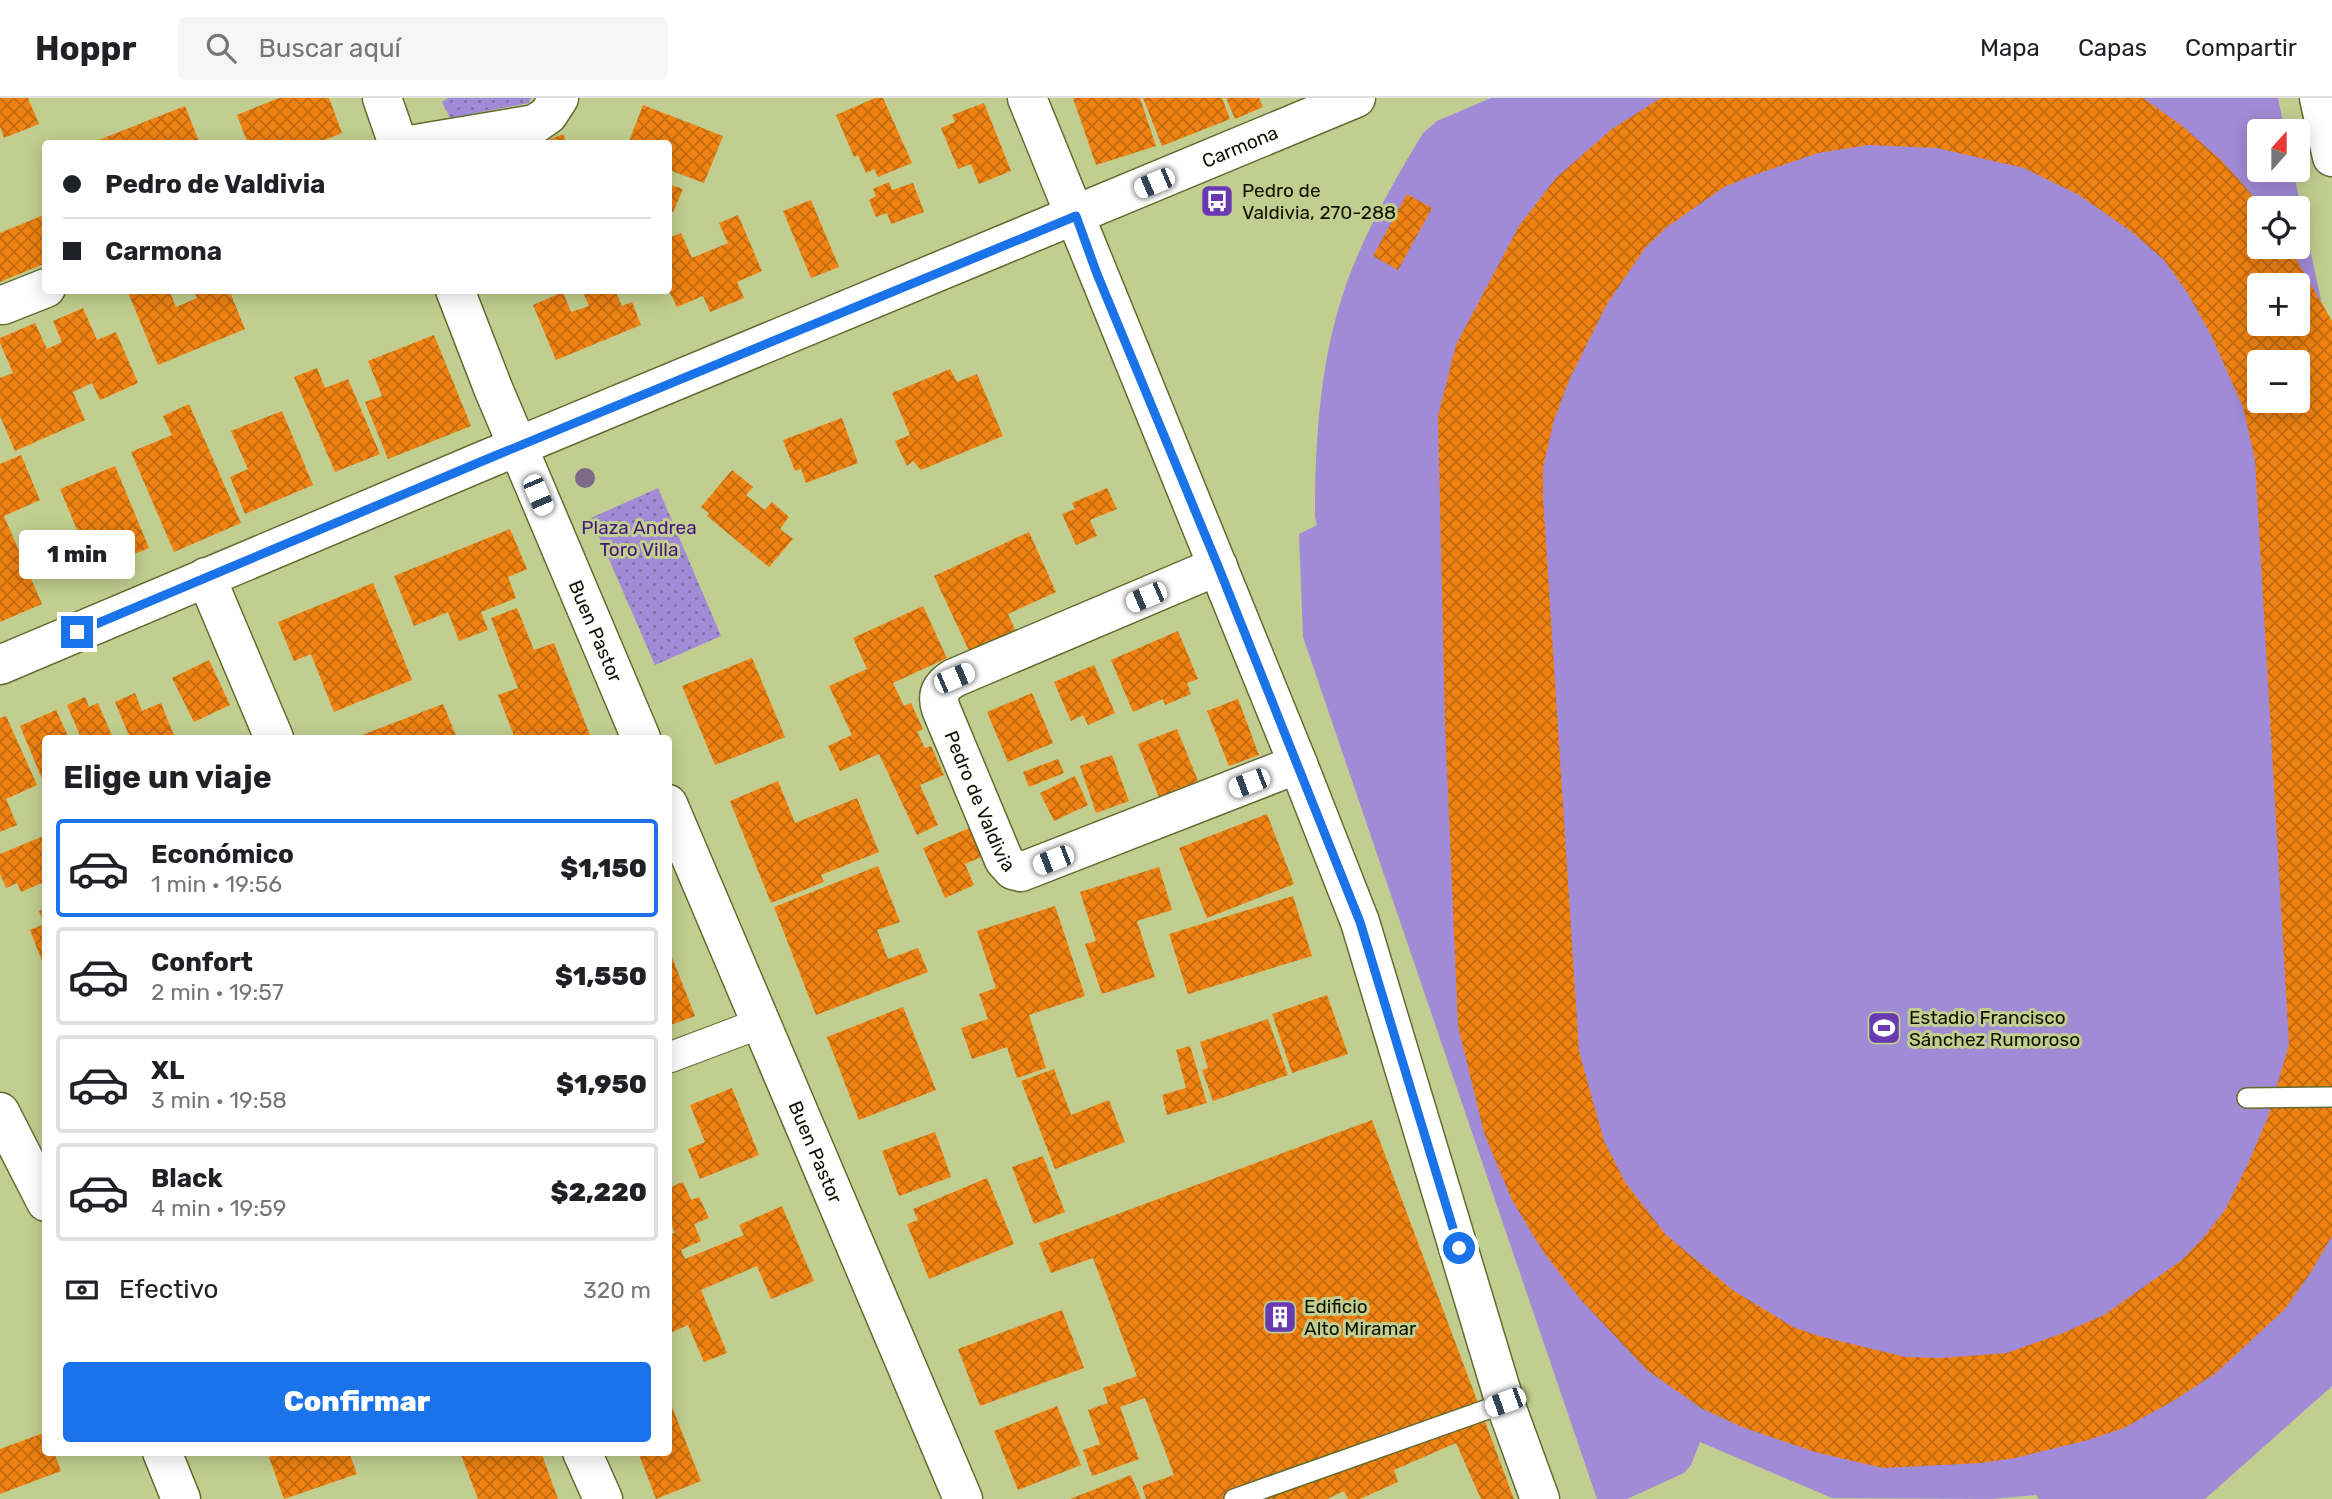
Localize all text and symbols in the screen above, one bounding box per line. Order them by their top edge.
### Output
search box [178,17,668,80]
text: Hoppr [35,29,136,68]
icon: search [202,29,240,67]
text: Buscar aquí [258,33,401,64]
text: Mapa [1980,34,2040,62]
text: Capas [2078,34,2147,62]
text: Compartir [2185,34,2297,62]
north arrow [2247,119,2310,182]
map controls [2247,119,2310,413]
street label: Carmona [1199,121,1281,173]
car [1131,165,1178,201]
text: Pedro de Valdivia [105,169,325,200]
place label: Pedro de Valdivia, 270-288 [1242,179,1396,224]
bus stop icon: Pedro de Valdivia, 270-288 [1198,182,1236,220]
button: locate [2247,196,2310,259]
text: Carmona [105,236,222,267]
button: + [2247,273,2310,336]
button: − [2247,350,2310,413]
car [521,472,556,518]
park label: Plaza Andrea Toro Villa [581,516,697,561]
callout: 1 min [19,531,135,580]
text: 1 min [47,540,107,568]
street label: Buen Pastor [564,577,627,687]
car [1123,579,1170,615]
route end [61,616,93,648]
car [931,660,978,696]
street label: Pedro de Valdivia [939,727,1020,877]
text: Elige un viaje [63,758,272,796]
car [1226,766,1273,800]
icon: car [67,837,130,900]
text: Económico [151,839,294,870]
car [1030,843,1077,877]
text: $1,150 [560,853,647,884]
text: 1 min · 19:56 [151,870,282,898]
icon: car [67,945,130,1008]
text: Confort [151,947,253,978]
text: $1,550 [555,961,647,992]
text: 2 min · 19:57 [151,978,284,1006]
place label: Estadio Francisco Sánchez Rumoroso [1909,1006,2080,1051]
sports icon: Estadio Francisco Sánchez Rumoroso [1865,1009,1903,1047]
icon: car [67,1053,130,1116]
text: XL [151,1055,184,1086]
text: $1,950 [556,1069,647,1100]
text: 3 min · 19:58 [151,1086,287,1114]
street label: Buen Pastor [783,1098,847,1207]
icon: car [67,1161,130,1224]
text: Black [151,1163,223,1194]
text: $2,220 [551,1177,647,1208]
text: 4 min · 19:59 [151,1194,286,1222]
route start [1443,1232,1475,1264]
icon: cash [63,1271,101,1309]
text: Efectivo [119,1274,218,1305]
text: 320 m [583,1276,651,1304]
place label: Edificio Alto Miramar [1304,1295,1417,1340]
building icon: Edificio Alto Miramar [1261,1298,1299,1336]
button: Confirmar [63,1362,651,1442]
car [1482,1385,1529,1419]

